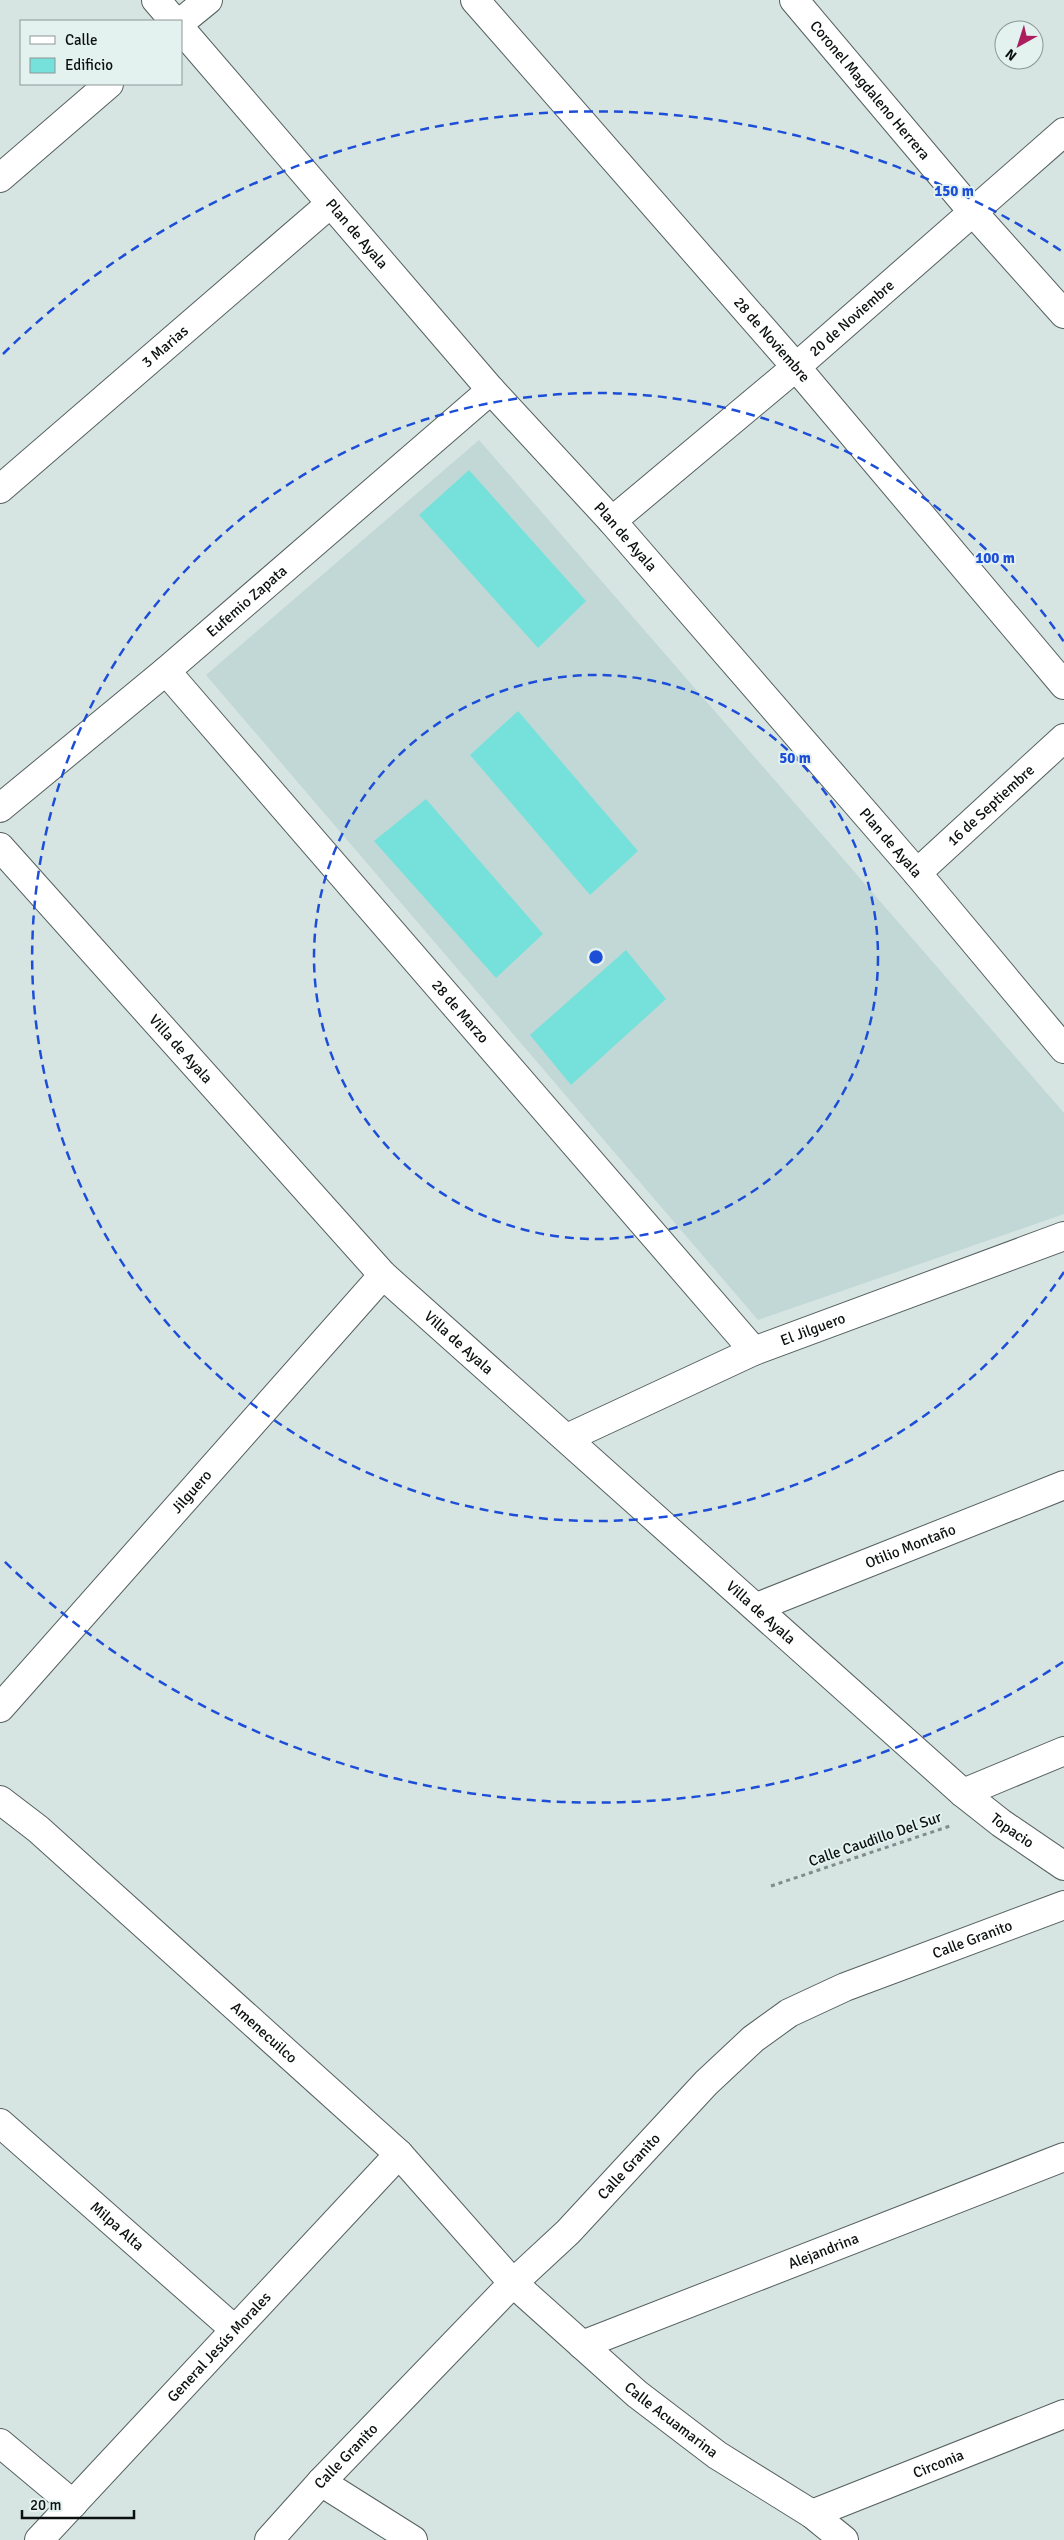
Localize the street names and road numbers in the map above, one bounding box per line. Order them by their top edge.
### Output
street label: Coronel Magdaleno Herrera [806,17,934,163]
street label: Plan de Ayala [322,195,392,272]
street label: 20 de Noviembre [806,276,898,360]
street label: 28 de Noviembre [730,293,814,386]
street label: 3 Marias [138,321,192,371]
street label: Plan de Ayala [590,498,661,575]
street label: Eufemio Zapata [203,562,291,641]
street label: 16 de Septiembre [943,761,1038,850]
street label: Plan de Ayala [856,804,926,881]
street label: 28 de Marzo [428,976,493,1047]
street label: Villa de Ayala [145,1011,216,1087]
street label: Villa de Ayala [421,1307,497,1378]
street label: El Jilguero [778,1309,848,1349]
street label: Jilguero [168,1466,215,1517]
street label: Otilio Montaño [862,1520,958,1572]
street label: Villa de Ayala [723,1577,799,1648]
street label: Calle Caudillo Del Sur [806,1808,944,1870]
street label: Topacio [987,1809,1038,1852]
street label: Calle Granito [930,1916,1015,1962]
street label: Amenecuilco [227,1998,301,2067]
street label: Calle Granito [594,2129,664,2203]
street label: Milpa Alta [87,2198,148,2254]
street label: Alejandrina [785,2229,861,2273]
street label: General Jesús Morales [163,2288,275,2406]
street label: Calle Acuamarina [621,2378,722,2461]
street label: Calle Granito [310,2420,382,2492]
street label: Circonia [910,2446,966,2482]

